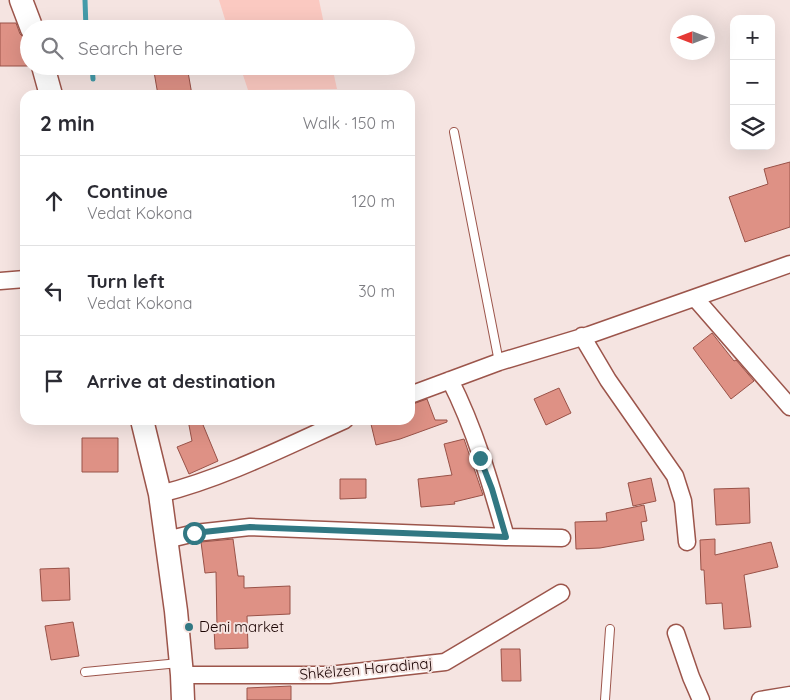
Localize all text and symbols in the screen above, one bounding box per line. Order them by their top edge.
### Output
north arrow [670,15,715,60]
map controls [730,15,775,150]
button: + [730,15,775,60]
search box [20,20,415,75]
icon: search [38,34,66,62]
text: Search here [78,36,183,60]
button: − [730,60,775,105]
button: layers [730,105,775,150]
text: 2 min [40,110,95,136]
text: Walk · 150 m [303,113,395,133]
text: Continue [87,179,168,203]
icon: ahead [40,187,68,215]
text: 120 m [352,191,395,211]
text: Vedat Kokona [87,203,192,223]
text: Turn left [87,269,165,293]
icon: left [40,277,68,305]
text: 30 m [358,281,395,301]
text: Vedat Kokona [87,293,192,313]
icon: arrive [40,367,68,395]
text: Arrive at destination [87,369,276,393]
route end [469,447,492,470]
route start [183,522,206,545]
place label: Deni market [199,617,284,636]
marker: Deni market [183,621,195,633]
street label: Shkëlzen Haradinaj [299,653,433,684]

